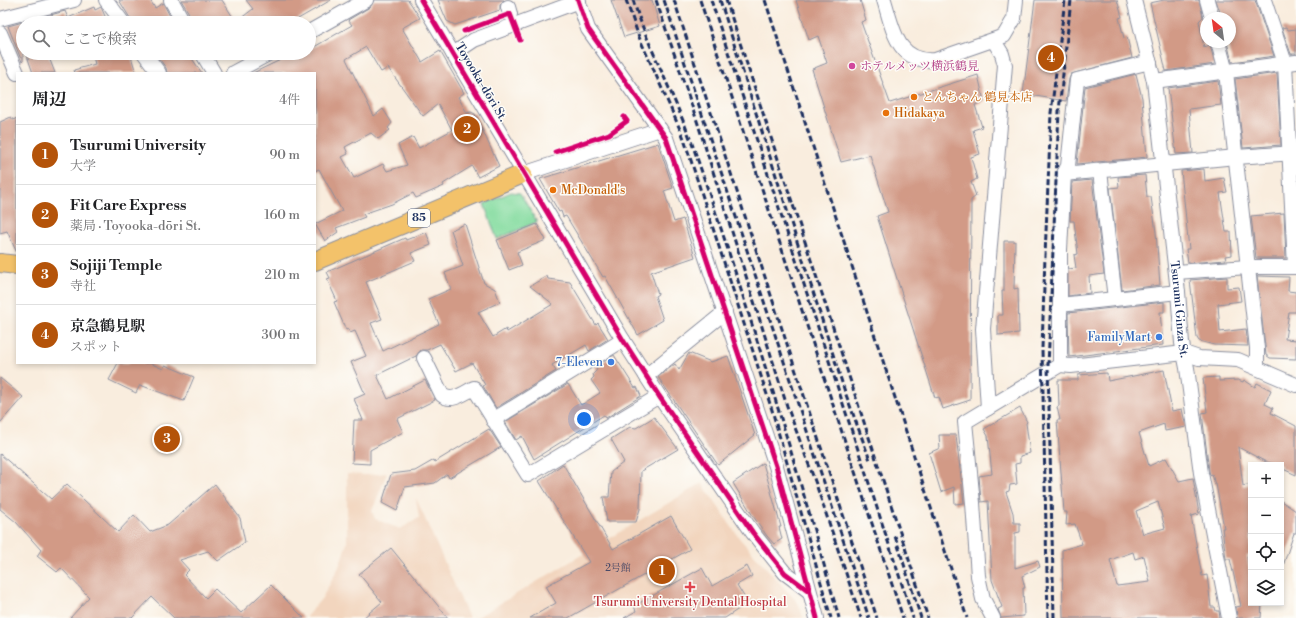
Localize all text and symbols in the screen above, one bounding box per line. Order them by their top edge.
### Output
north arrow [1200,12,1236,48]
search box [16,16,316,60]
icon: search [30,27,52,49]
text: ここで検索 [62,30,137,49]
street label: Toyooka-dōri St. [451,40,511,125]
pin: 4 [1038,43,1064,73]
place label: ホテルメッツ横浜鶴見 [860,59,979,74]
marker: ホテルメッツ横浜鶴見 [847,61,857,71]
text: 周辺 [32,89,66,111]
place label: とんちゃん 鶴見本店 [922,90,1032,105]
text: 4件 [279,92,300,108]
marker: とんちゃん 鶴見本店 [909,92,919,102]
place label: Hidakaya [894,106,946,121]
marker: Hidakaya [881,108,891,118]
pin: 2 [454,114,480,144]
text: Tsurumi University [70,136,206,155]
text: 1 [42,147,48,163]
text: 90 m [269,147,300,163]
text: 大学 [70,158,96,174]
place label: McDonald's [561,183,625,198]
marker: McDonald's [548,185,558,195]
text: Fit Care Express [70,196,186,215]
text: 2 [41,207,49,223]
text: 160 m [264,207,300,223]
road number: 85 [408,209,430,227]
text: 薬局 · Toyooka-dōri St. [70,218,201,234]
text: Sojiji Temple [70,256,162,275]
street label: Tsurumi Ginza St. [1167,260,1192,359]
text: 3 [41,267,49,283]
text: 210 m [265,267,300,283]
text: 寺社 [70,278,96,294]
text: 京急鶴見駅 [70,317,145,336]
text: 4 [41,327,49,343]
text: 300 m [262,327,300,343]
place label: FamilyMart [1087,330,1152,345]
marker: FamilyMart [1154,332,1164,342]
text: スポット [70,339,122,355]
place label: 7-Eleven [556,355,603,370]
marker: 7-Eleven [606,357,616,367]
your location [574,409,594,429]
pin: 3 [154,424,180,454]
map controls [1248,462,1284,606]
button: + [1248,462,1284,498]
button: − [1248,498,1284,534]
button: locate [1248,534,1284,570]
pin: 1 [649,556,675,586]
house number: 2号館 [605,562,631,574]
button: layers [1248,570,1284,606]
marker: Tsurumi University Dental Hospital [684,581,696,593]
place label: Tsurumi University Dental Hospital [593,595,787,610]

